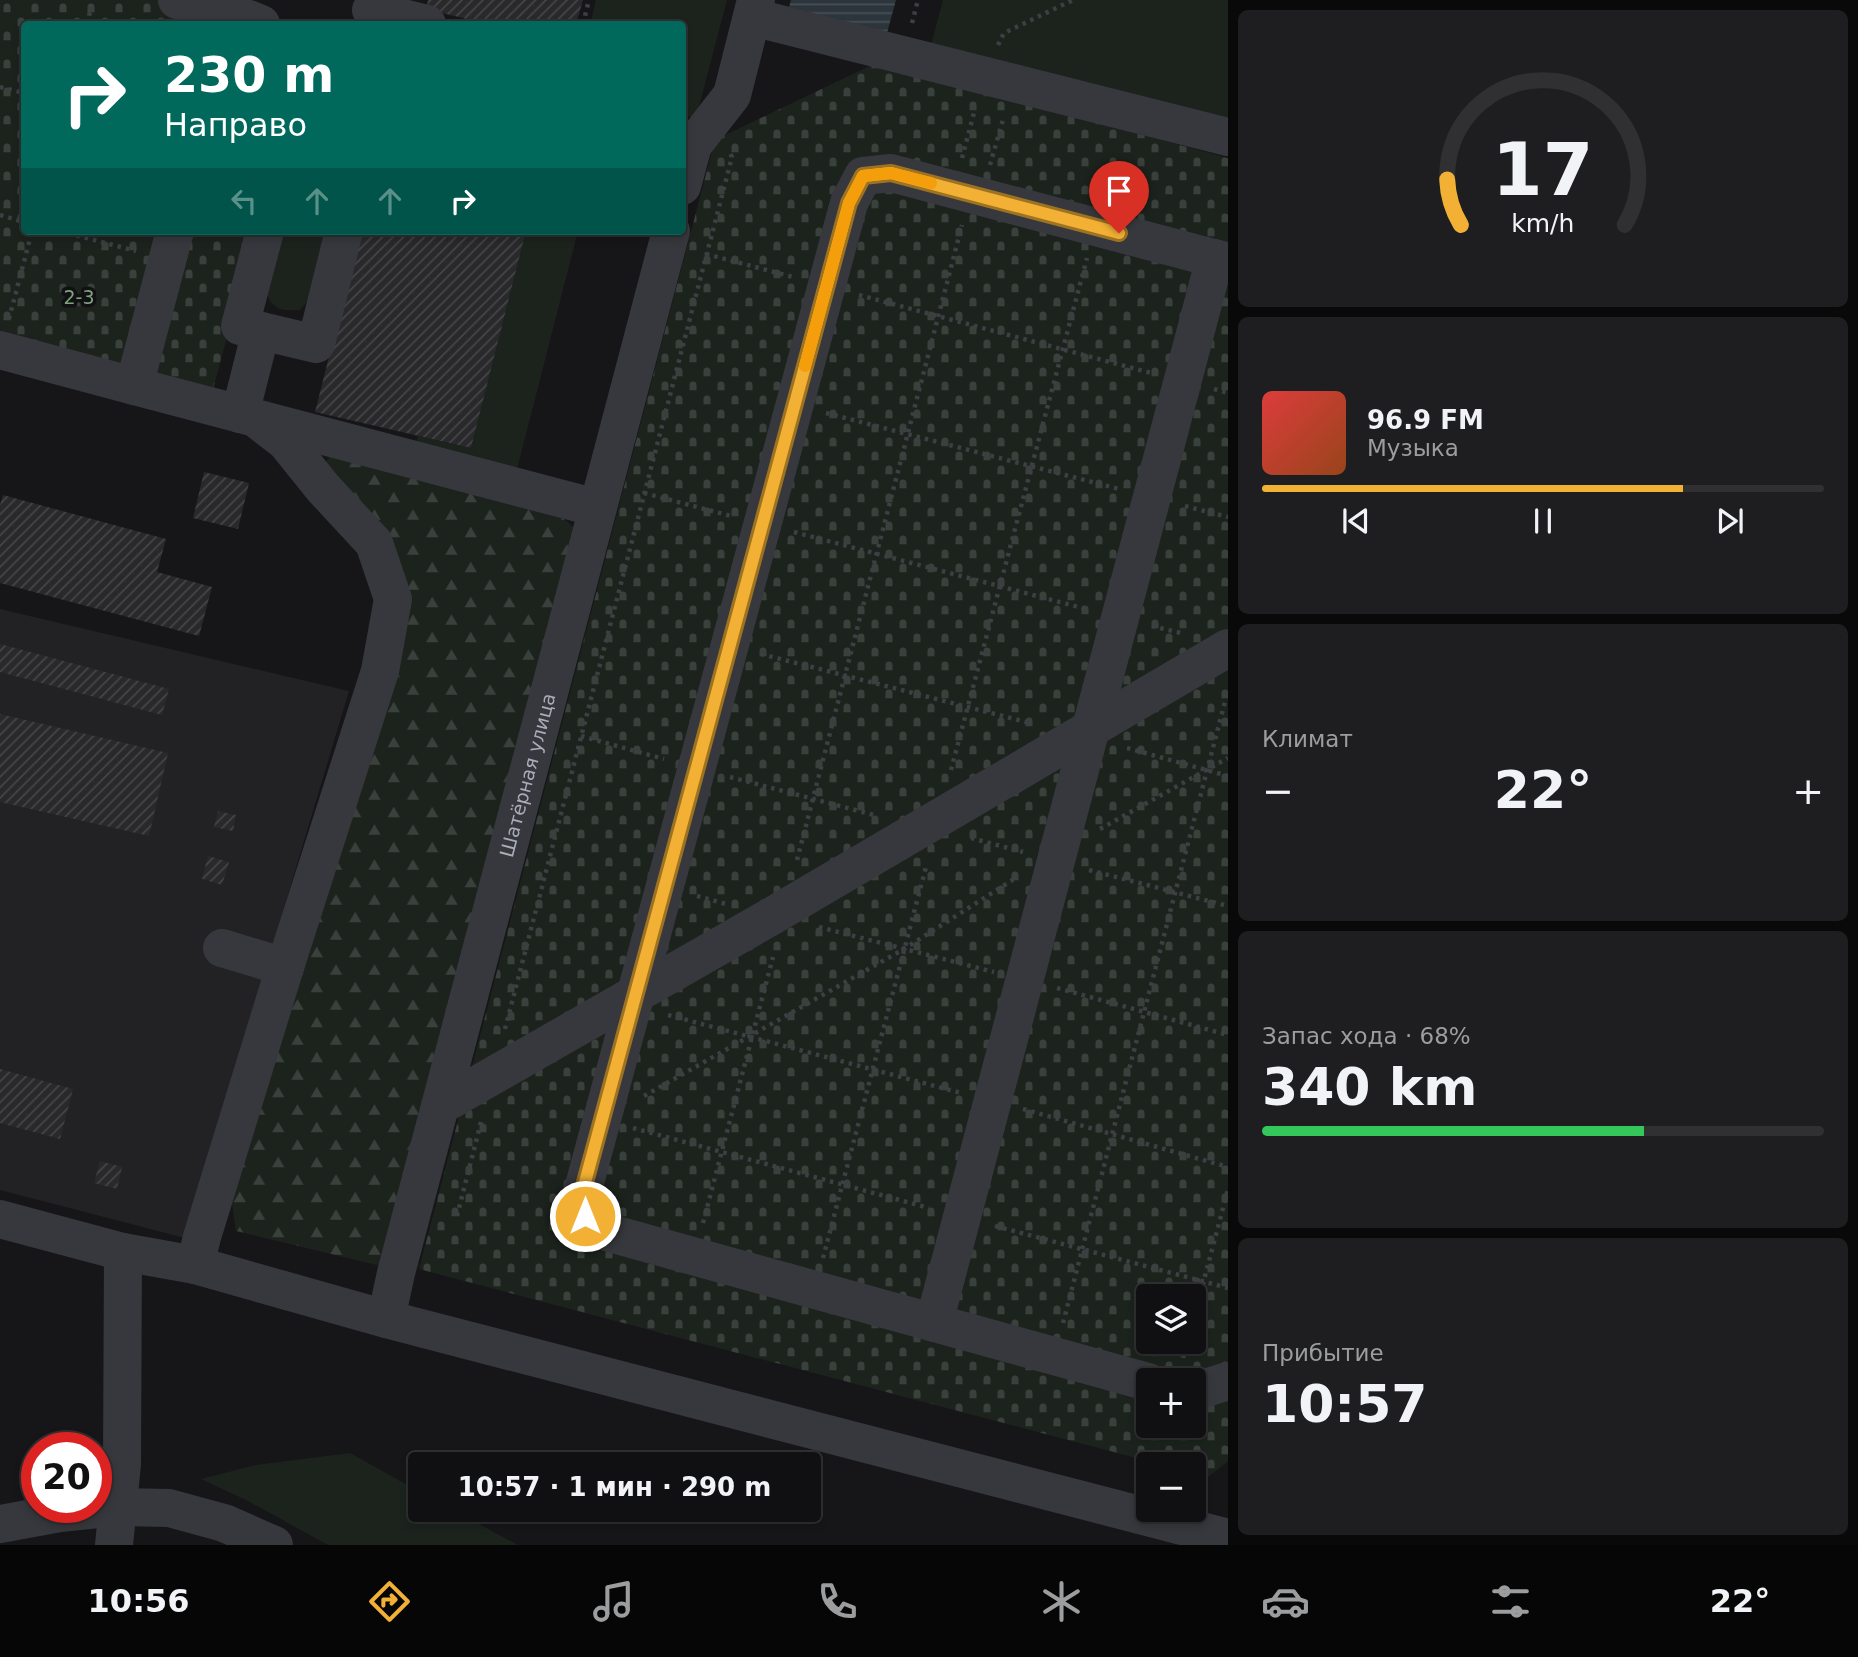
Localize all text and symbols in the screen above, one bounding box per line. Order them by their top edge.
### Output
text: 230 m [164,47,334,104]
icon: right [49,49,140,140]
text: Направо [164,106,307,144]
text: 17 [1492,127,1594,212]
pin [1089,161,1149,233]
icon: arrive [1100,172,1138,210]
icon: left [225,182,263,220]
icon: ahead [298,182,336,220]
icon: ahead [371,182,409,220]
icon: right [444,182,482,220]
text: km/h [1511,208,1575,237]
park label: 2-3 [63,286,95,308]
text: 96.9 FM [1367,405,1484,435]
text: Музыка [1367,435,1459,461]
icon: previous [1337,502,1375,540]
icon: pause [1524,502,1562,540]
icon: next [1711,502,1749,540]
street label: Шатёрная улица [495,691,560,860]
text: Климат [1262,726,1353,752]
text: 22° [1494,760,1592,820]
text: − [1262,769,1294,813]
text: + [1792,769,1824,813]
text: Запас хода · 68% [1262,1023,1471,1049]
text: 340 km [1262,1057,1477,1117]
position arrow [548,1179,622,1253]
map controls [1136,1284,1206,1522]
button: layers [1136,1284,1206,1354]
text: Прибытие [1262,1340,1384,1366]
button: + [1136,1368,1206,1438]
text: 10:57 [1262,1374,1428,1434]
speed limit sign: 20 [21,1432,112,1523]
button: − [1136,1452,1206,1522]
text: 10:57 · 1 мин · 290 m [458,1472,771,1502]
icon: directions [365,1577,414,1626]
icon: music [589,1577,638,1626]
icon: phone [813,1577,862,1626]
icon: climate [1037,1577,1086,1626]
icon: car [1261,1577,1310,1626]
icon: filters [1486,1577,1535,1626]
text: 10:56 [88,1582,189,1620]
text: 22° [1710,1582,1770,1620]

